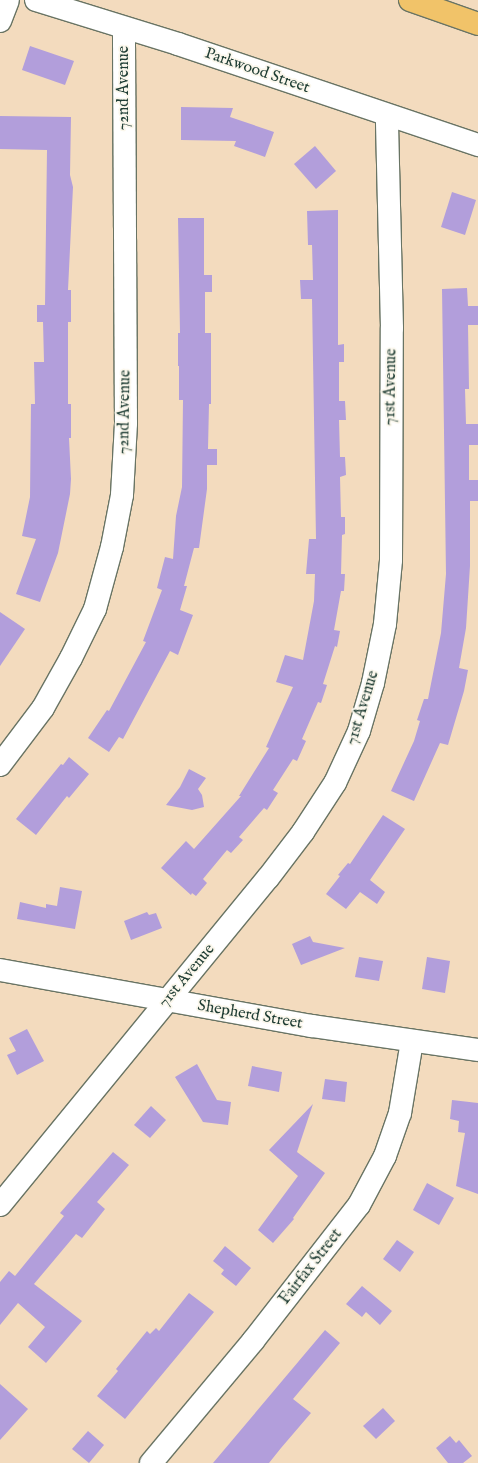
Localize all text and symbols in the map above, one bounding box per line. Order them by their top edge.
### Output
street label: Parkwood Street [202,44,312,98]
street label: 72nd Avenue [114,46,134,130]
street label: 71st Avenue [381,348,401,426]
street label: 72nd Avenue [115,370,135,454]
street label: 71st Avenue [343,668,383,748]
street label: 71st Avenue [155,940,219,1012]
street label: Shepherd Street [196,996,304,1034]
street label: Fairfax Street [276,1225,346,1309]

